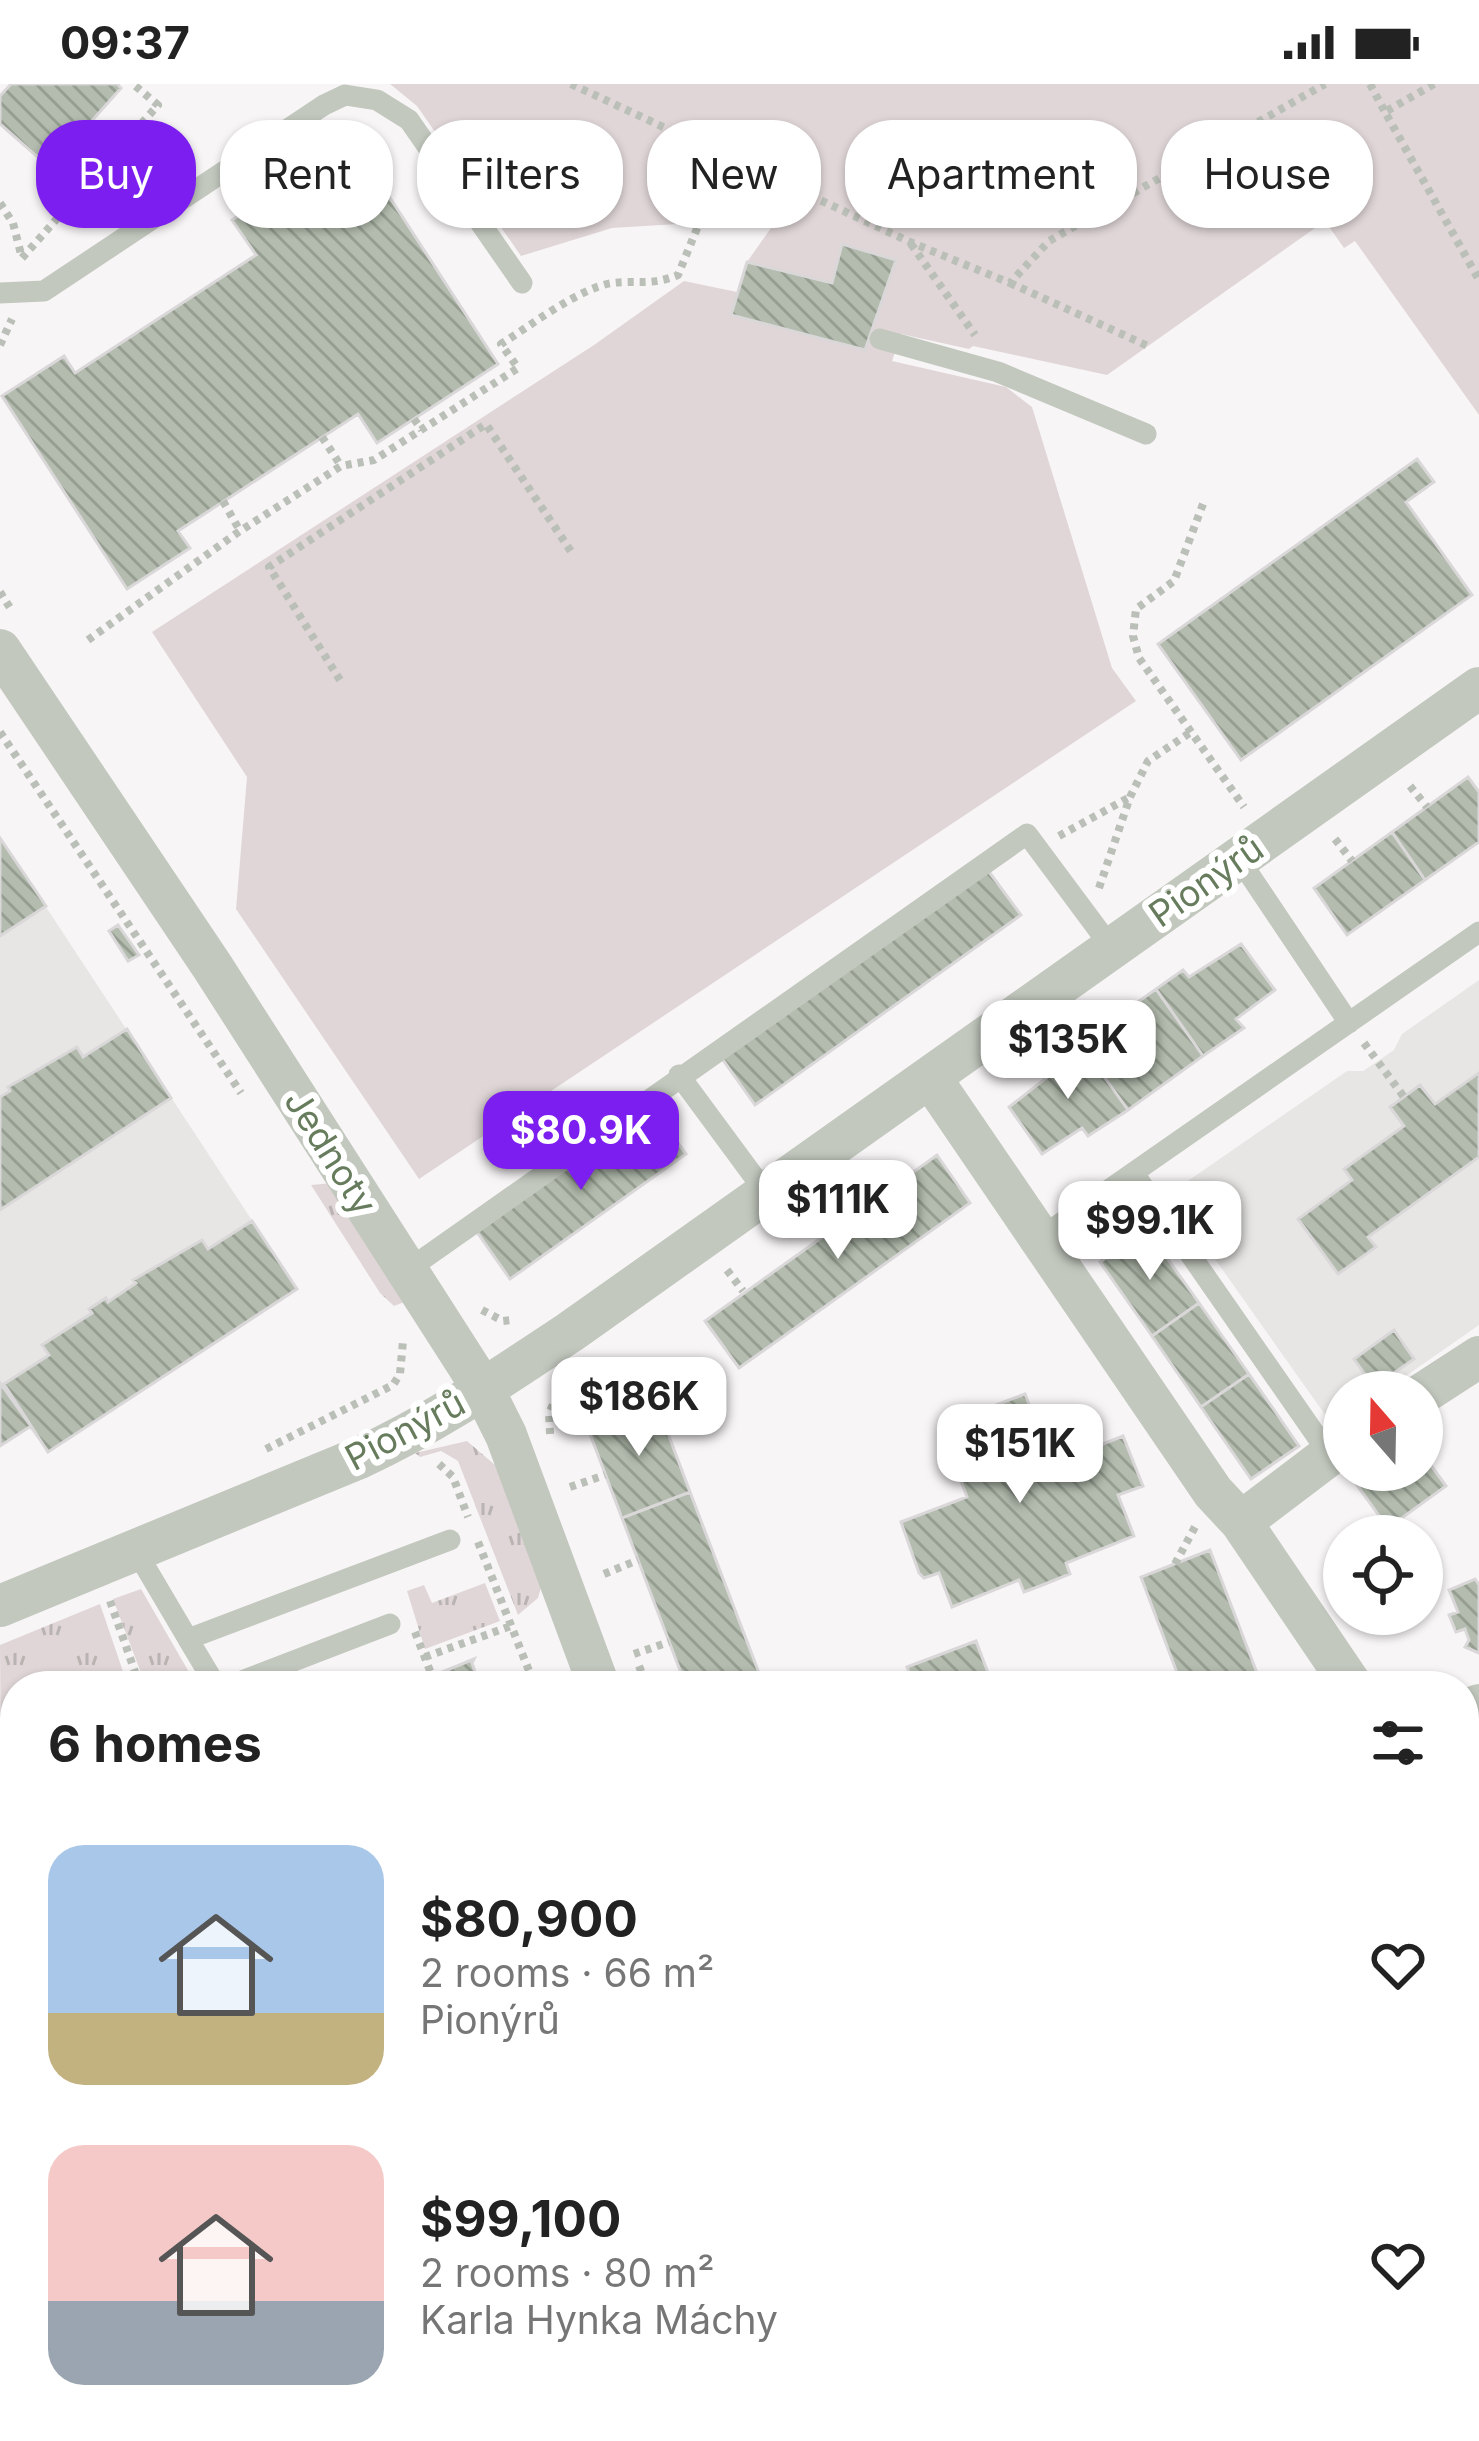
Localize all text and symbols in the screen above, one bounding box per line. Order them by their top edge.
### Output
text: 09:37 [60,15,190,70]
chip: Buy [36,120,196,228]
chip: Rent [220,120,393,228]
chip: Filters [417,120,623,228]
chip: New [647,120,821,228]
chip: Apartment [845,120,1137,228]
chip: House [1161,120,1373,228]
street label: Pionýrů [1140,826,1272,936]
pin: $135K [984,1000,1152,1102]
text: $135K [1008,1015,1128,1062]
street label: Jednoty [275,1081,387,1223]
pin: $80.9K [483,1091,679,1193]
text: $80.9K [510,1106,652,1153]
pin: $111K [754,1160,922,1262]
text: $111K [786,1175,890,1222]
pin: $99.1K [1052,1181,1248,1283]
text: $99.1K [1085,1196,1215,1243]
pin: $186K [555,1357,723,1459]
north arrow [1323,1371,1443,1491]
map controls [1323,1371,1443,1635]
text: $186K [578,1372,700,1419]
street label: Pionýrů [338,1380,472,1480]
pin: $151K [936,1404,1104,1506]
text: $151K [964,1419,1076,1466]
button: locate [1323,1515,1443,1635]
icon: filters [1365,1710,1431,1776]
text: 6 homes [48,1713,262,1774]
text: $80,900 [420,1888,638,1949]
icon: home [144,1893,288,2037]
icon: heart [1365,1932,1431,1998]
text: 2 rooms · 66 m² [420,1949,714,1996]
text: Pionýrů [420,1996,560,2043]
text: $99,100 [420,2188,621,2249]
icon: home [144,2193,288,2337]
icon: heart [1365,2232,1431,2298]
text: 2 rooms · 80 m² [420,2249,715,2296]
text: Karla Hynka Máchy [420,2296,778,2343]

